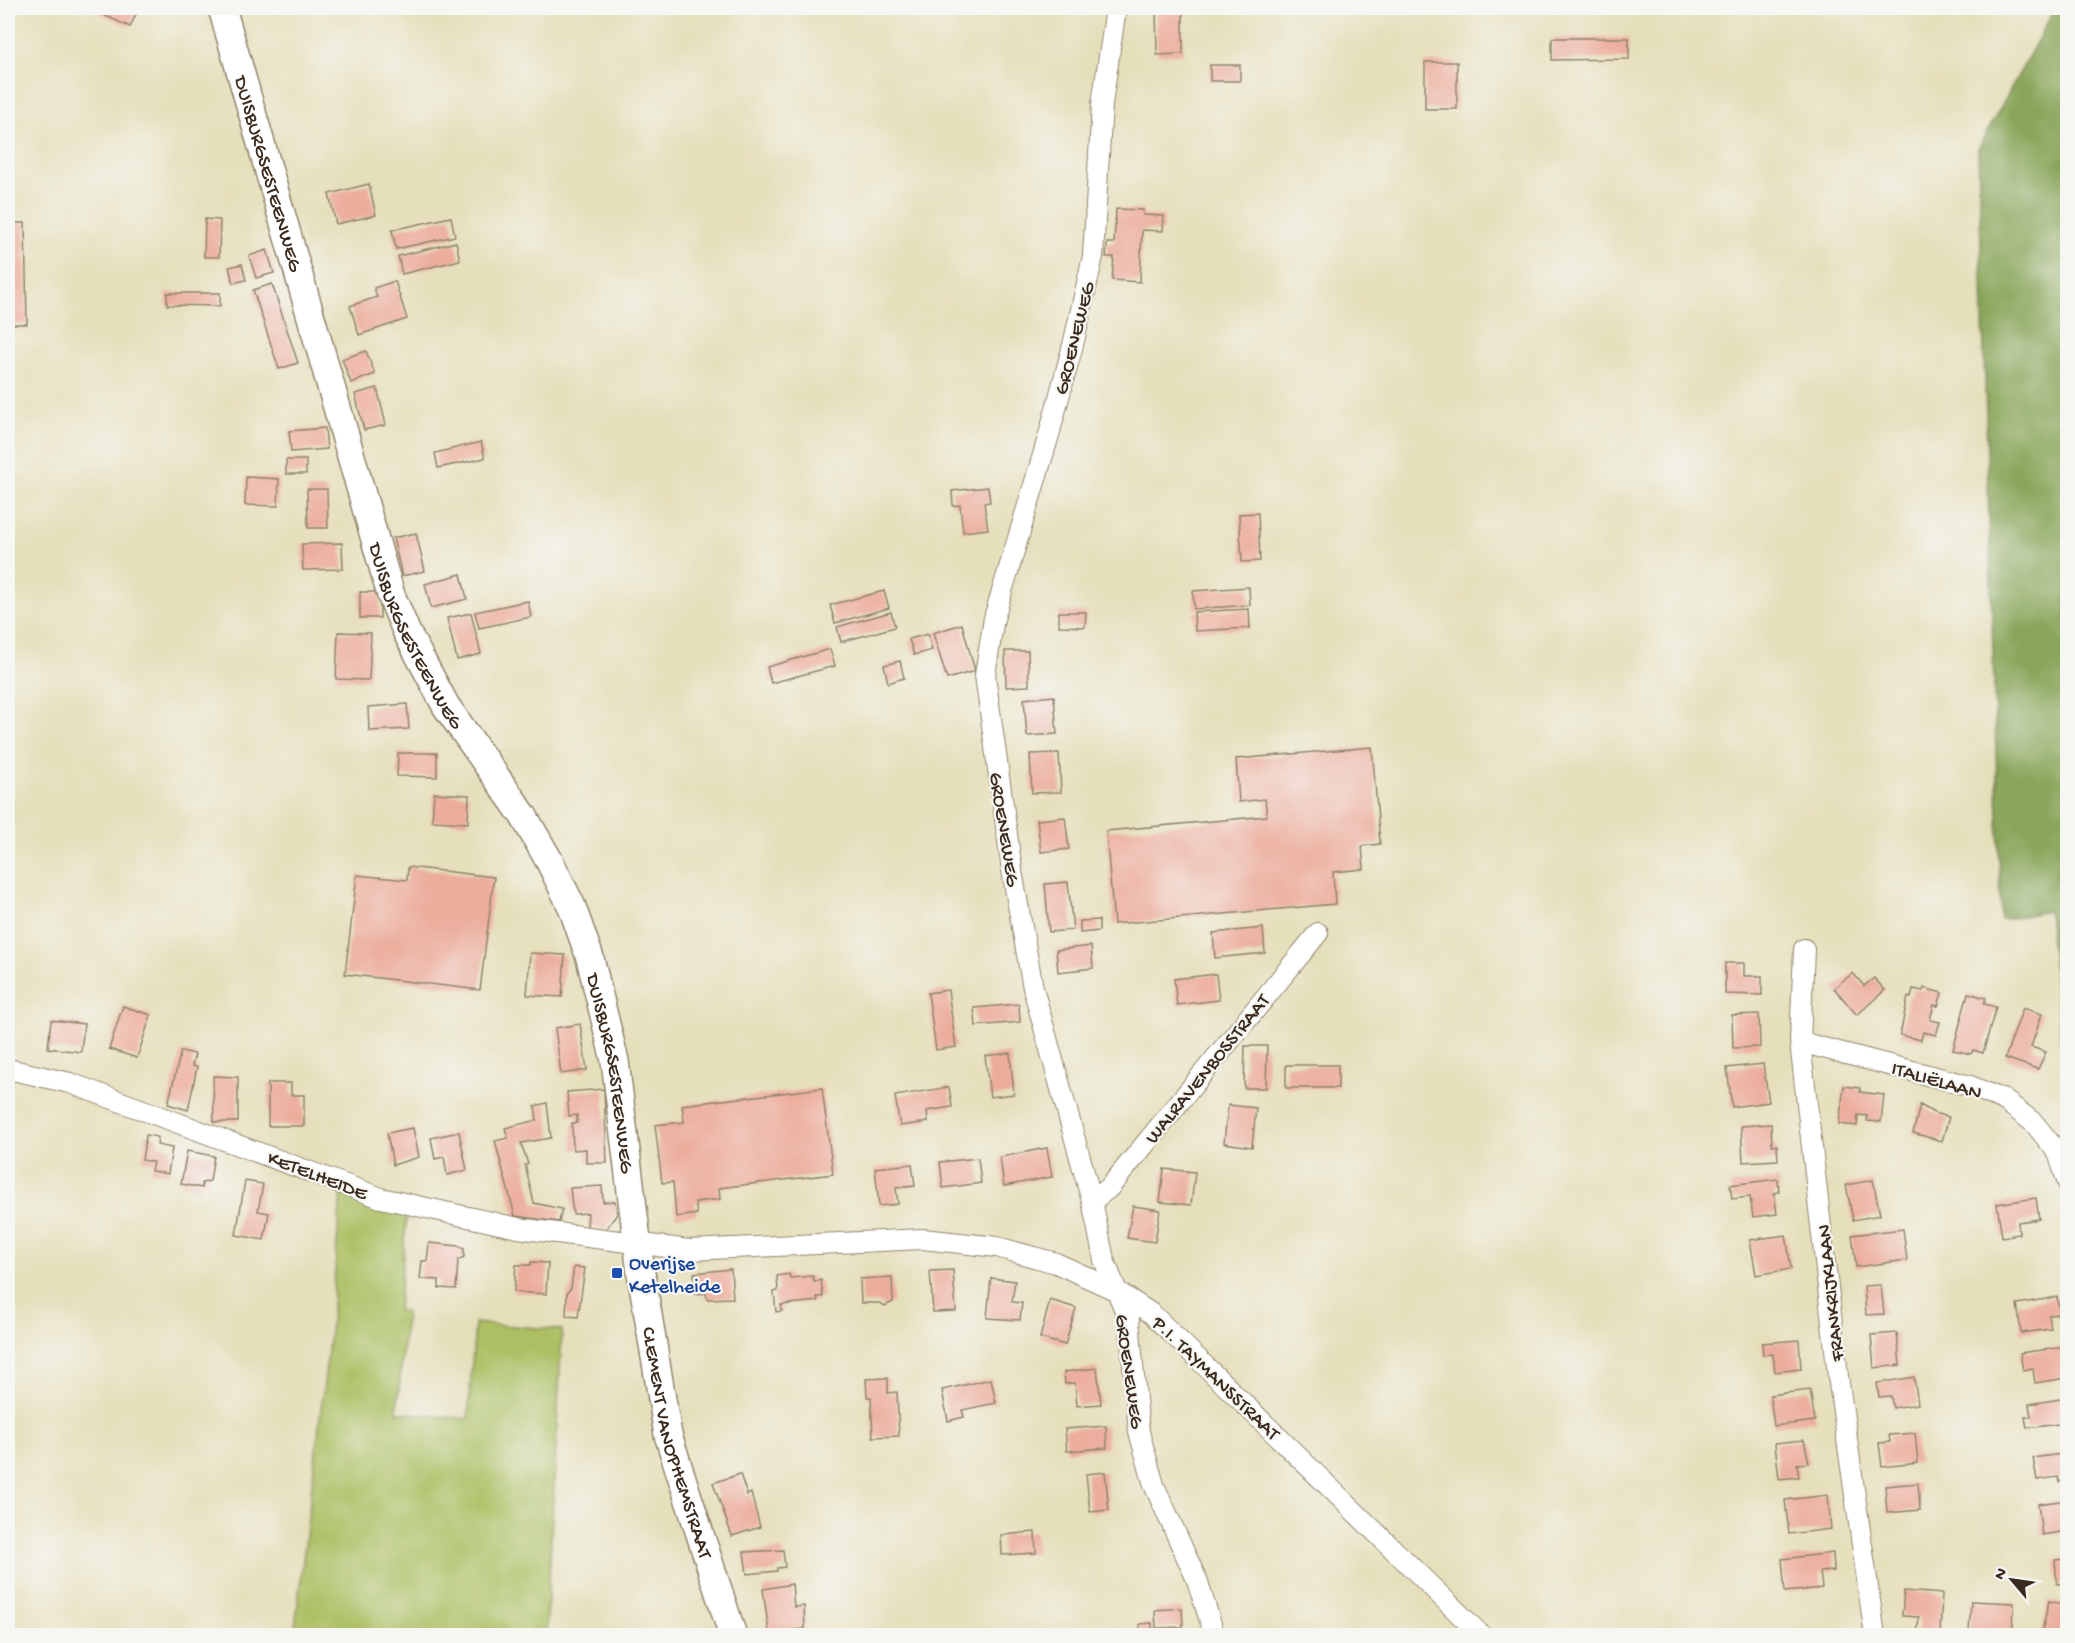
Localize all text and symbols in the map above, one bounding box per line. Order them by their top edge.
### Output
street label: DUISBURGSESTEENWEG [227,72,306,276]
street label: GROENEWEG [1051,279,1102,398]
street label: DUISBURGSESTEENWEG [361,539,467,736]
street label: GROENEWEG [982,771,1023,890]
street label: DUISBURGSESTEENWEG [579,970,637,1176]
street label: WALRAVENBOSSTRAAT [1141,990,1277,1149]
street label: ITALIËLAAN [1888,1059,1984,1106]
street label: KETELHEIDE [264,1148,371,1207]
street label: FRANKRIJKLAAN [1814,1223,1851,1363]
place label: Overijse Ketelheide [629,1254,721,1300]
marker: Overijse Ketelheide [610,1266,624,1280]
street label: P.I. TAYMANSSTRAAT [1145,1312,1284,1447]
street label: GROENEWEG [1108,1313,1147,1431]
street label: CLEMENT VANOPHEMSTRAAT [635,1326,716,1563]
north arrow [1982,1550,2042,1610]
text: N [1991,1565,2013,1584]

